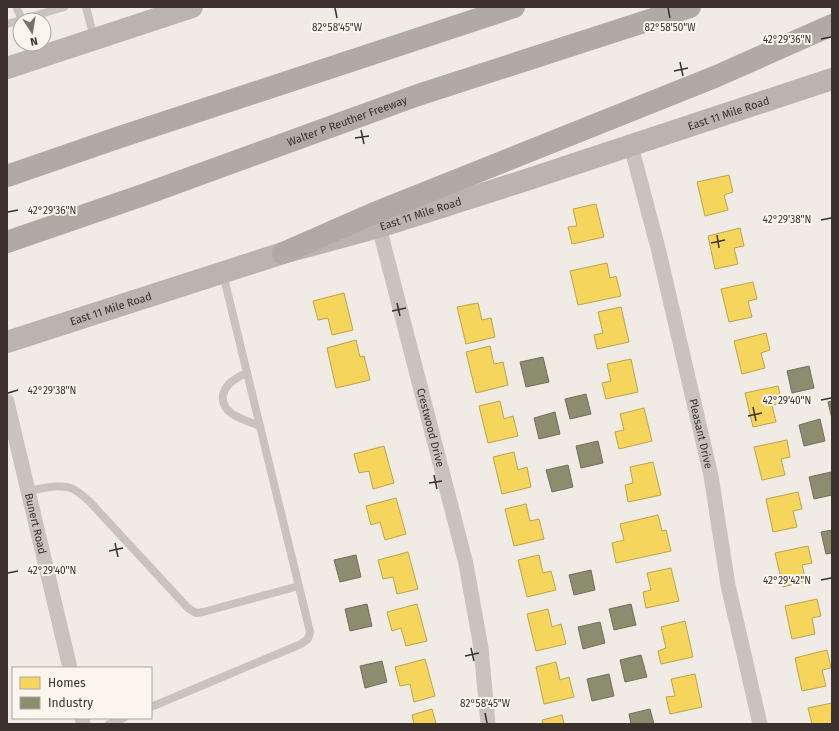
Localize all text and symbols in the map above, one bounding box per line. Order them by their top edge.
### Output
north arrow [12,12,52,52]
text: 82°58'45"W [312,22,363,34]
text: 82°58'50"W [645,22,696,34]
text: N [29,34,39,48]
text: 42°29'36"N [763,34,811,46]
street label: Walter P Reuther Freeway [285,93,409,149]
street label: East 11 Mile Road [686,94,771,133]
street label: East 11 Mile Road [378,195,463,233]
text: 42°29'36"N [28,205,76,217]
text: 42°29'38"N [763,214,811,226]
street label: East 11 Mile Road [68,289,153,328]
text: 42°29'38"N [28,385,76,397]
street label: Crestwood Drive [414,387,447,468]
text: 42°29'40"N [763,395,811,407]
street label: Pleasant Drive [687,397,716,470]
street label: Bunert Road [22,492,49,555]
text: 42°29'40"N [28,565,76,577]
text: 42°29'42"N [763,575,811,587]
legend [12,667,152,719]
text: Homes [48,676,86,690]
text: Industry [48,696,93,710]
text: 82°58'45"W [460,698,511,710]

